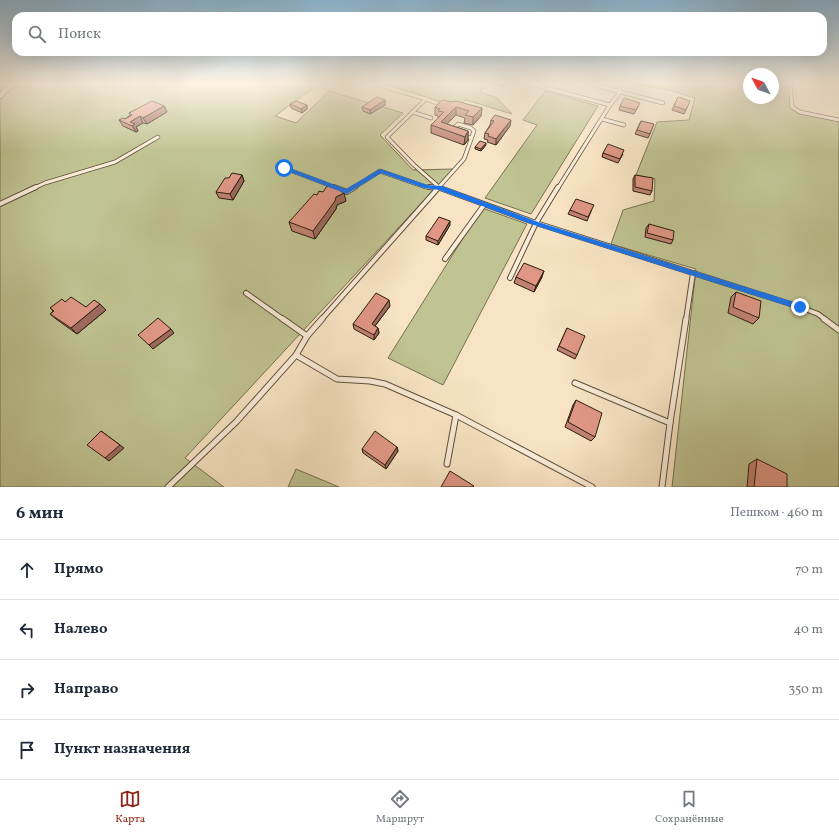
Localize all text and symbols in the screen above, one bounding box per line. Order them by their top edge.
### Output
search box [12,12,827,56]
icon: search [26,23,48,45]
text: Поиск [58,24,101,45]
north arrow [743,68,779,104]
route start [275,159,293,177]
route end [791,298,809,316]
text: 6 мин [16,502,63,525]
text: Пешком · 460 m [730,504,823,522]
icon: ahead [16,559,38,581]
text: Прямо [54,559,103,580]
text: 70 m [795,561,823,579]
icon: left [16,619,38,641]
text: Налево [54,619,108,640]
text: 40 m [794,621,823,639]
icon: right [16,679,38,701]
text: Направо [54,679,118,700]
text: 350 m [788,681,823,699]
icon: arrive [16,739,38,761]
text: Пункт назначения [54,739,190,760]
tab: Карта [115,788,145,827]
tab: Маршрут [376,788,424,827]
tab: Сохранённые [655,788,724,827]

